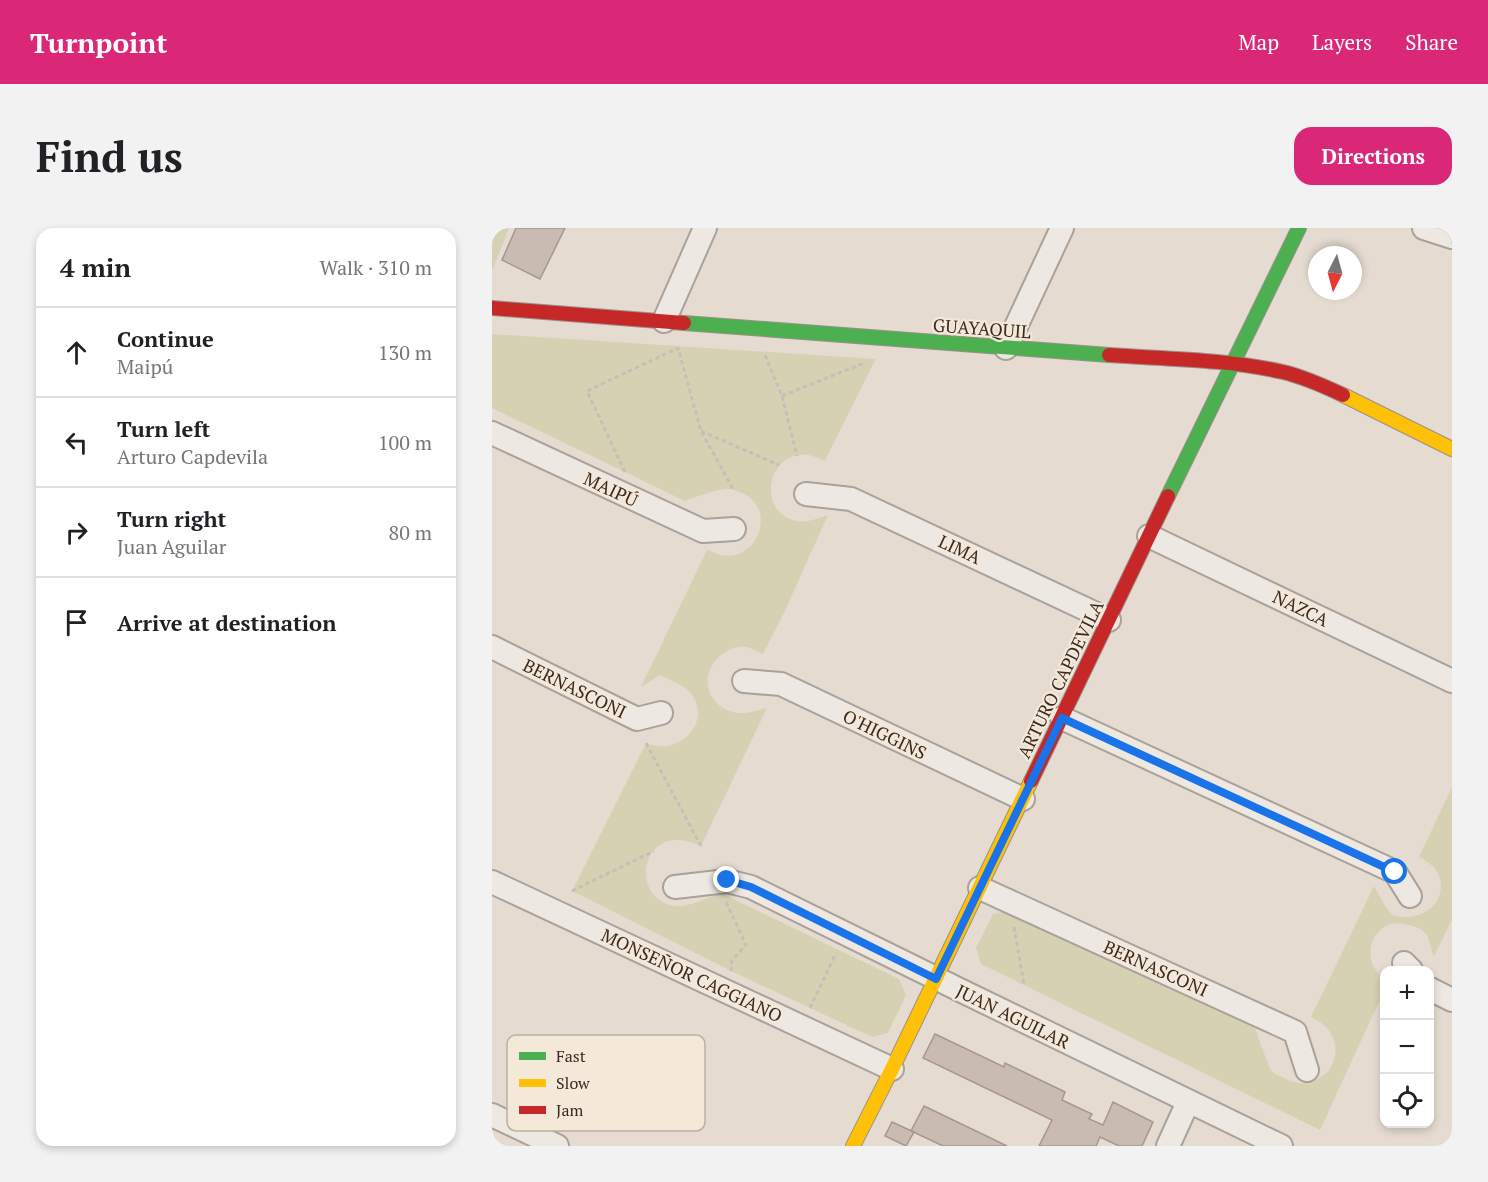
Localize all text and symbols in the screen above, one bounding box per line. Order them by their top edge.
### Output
text: Turnpoint [30,24,168,61]
text: Map [1238,28,1279,56]
text: Layers [1312,28,1372,56]
text: Share [1405,28,1458,56]
button: Directions [1294,127,1452,185]
text: Find us [36,128,183,184]
north arrow [1308,246,1362,300]
text: 4 min [60,250,131,284]
text: Walk · 310 m [320,254,432,281]
street label: GUAYAQUIL [932,313,1032,343]
text: Continue [117,324,214,353]
icon: ahead [60,336,93,369]
text: 130 m [378,339,432,366]
text: Maipú [117,353,173,380]
text: Turn left [117,414,210,443]
icon: left [60,426,93,459]
text: 100 m [378,429,432,456]
text: Arturo Capdevila [117,443,268,470]
street label: MAIPÚ [580,466,642,512]
text: Turn right [117,504,226,533]
icon: right [60,516,93,549]
text: 80 m [389,519,432,546]
street label: LIMA [935,529,986,569]
text: Juan Aguilar [117,533,227,560]
street label: NAZCA [1269,584,1333,632]
street label: ARTURO CAPDEVILA [1011,595,1109,762]
icon: arrive [60,606,93,639]
text: Arrive at destination [117,608,336,637]
street label: BERNASCONI [519,653,631,723]
street label: O'HIGGINS [839,703,931,765]
route start [1381,858,1407,884]
route end [713,866,739,892]
street label: MONSEÑOR CAGGIANO [598,923,786,1027]
street label: BERNASCONI [1100,934,1212,1002]
map controls [1380,966,1434,1128]
button: + [1380,966,1434,1020]
street label: JUAN AGUILAR [952,978,1074,1054]
button: − [1380,1020,1434,1074]
legend [507,1035,705,1131]
text: Fast [556,1045,586,1067]
text: Slow [556,1072,590,1094]
button: locate [1380,1074,1434,1128]
text: Jam [556,1099,584,1121]

